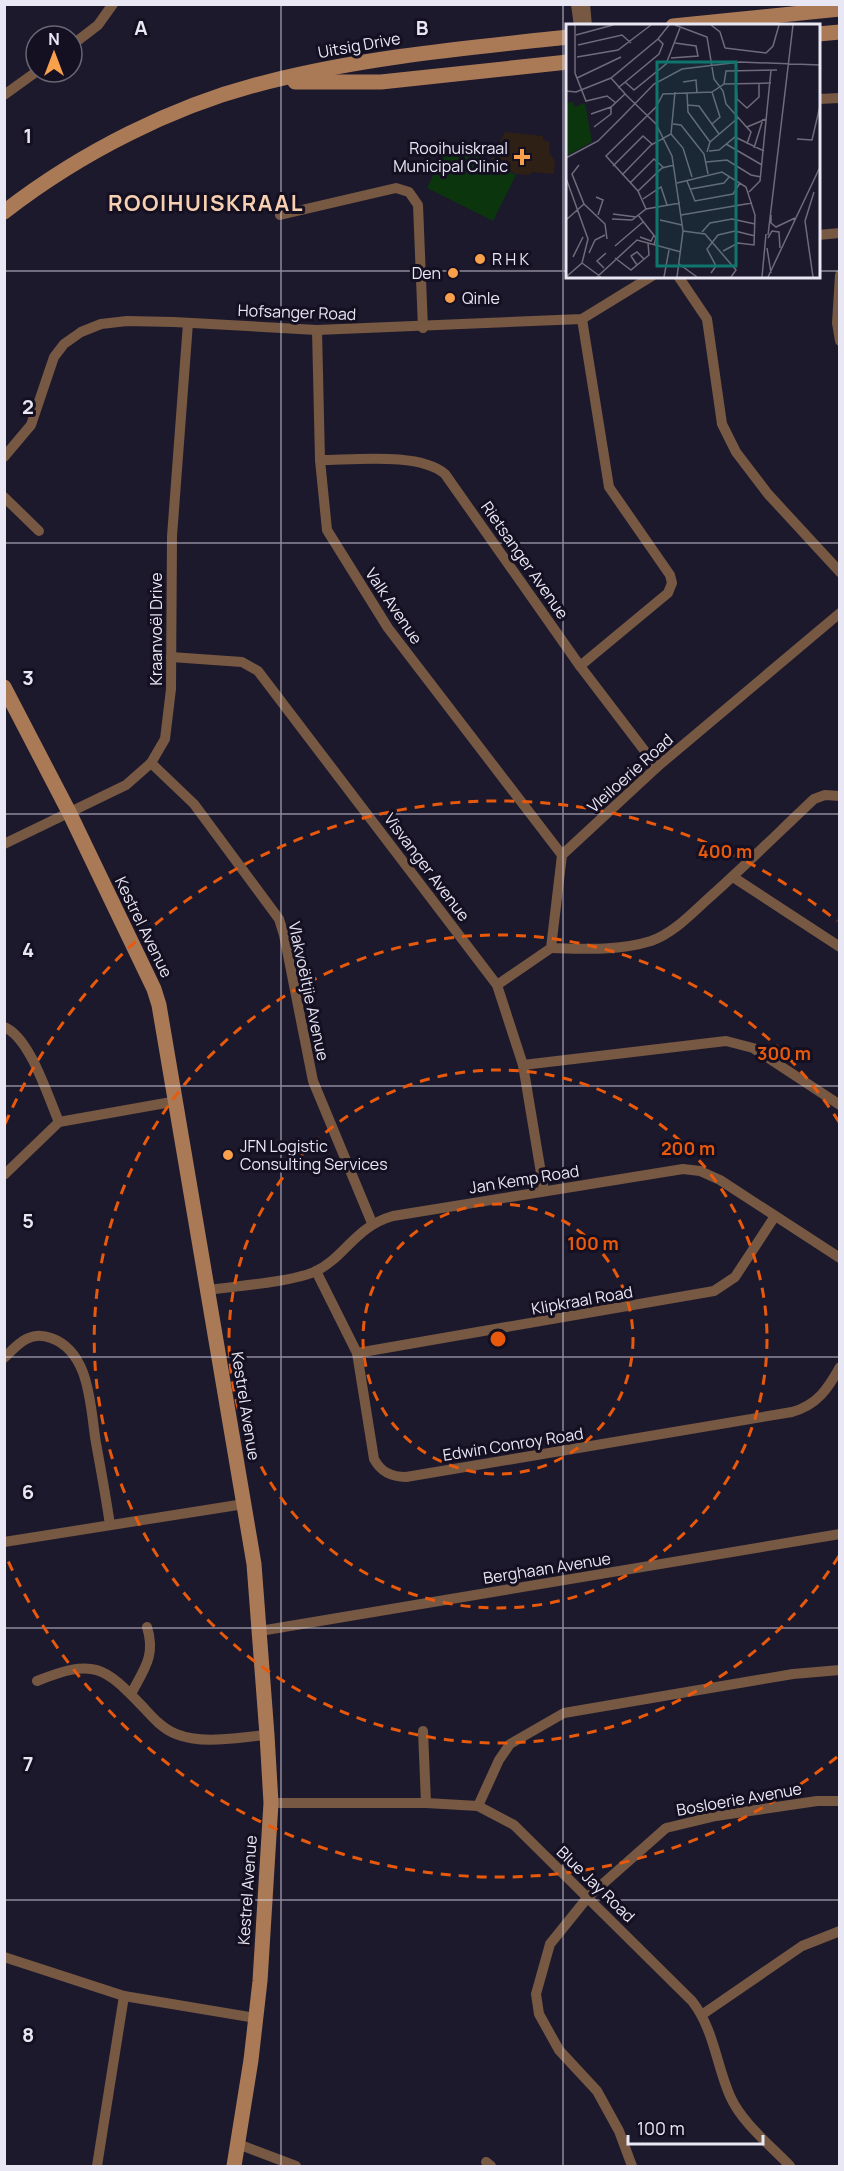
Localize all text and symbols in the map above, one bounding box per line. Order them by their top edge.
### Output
text: A [134,14,148,41]
text: B [416,14,429,41]
north arrow [24,24,84,84]
inset map [566,24,820,278]
street label: Uitsig Drive [316,27,402,63]
text: N [48,28,60,50]
text: 1 [24,122,32,149]
place label: Rooihuiskraal Municipal Clinic [393,137,508,177]
marker: Rooihuiskraal Municipal Clinic [513,148,531,166]
district label: ROOIHUISKRAAL [108,188,304,218]
place label: R H K [492,248,529,270]
marker: R H K [473,252,487,266]
place label: Den [412,262,441,284]
marker: Den [446,266,460,280]
place label: Qinle [462,287,500,309]
marker: Qinle [443,291,457,305]
street label: Hofsanger Road [237,299,357,325]
text: 2 [22,393,34,420]
street label: Rietsanger Avenue [476,497,574,623]
street label: Valk Avenue [360,564,428,648]
street label: Kraanvoël Drive [145,572,167,686]
text: 3 [22,664,34,691]
street label: Vleiloerie Road [582,728,678,818]
street label: Visvanger Avenue [379,809,475,925]
text: 400 m [698,839,752,863]
street label: Kestrel Avenue [110,873,178,981]
street label: Vlakvoëltjie Avenue [284,919,334,1063]
text: 4 [22,936,34,963]
text: 300 m [757,1041,811,1065]
place label: JFN Logistic Consulting Services [240,1135,388,1175]
text: 200 m [661,1136,715,1160]
marker: JFN Logistic Consulting Services [221,1148,235,1162]
street label: Jan Kemp Road [467,1159,581,1199]
text: 5 [22,1207,34,1234]
text: 100 m [567,1231,619,1255]
street label: Klipkraal Road [530,1280,634,1320]
centre of rings [488,1329,508,1349]
street label: Kestrel Avenue [227,1350,265,1462]
street label: Edwin Conroy Road [441,1422,585,1466]
text: 6 [22,1478,34,1505]
street label: Berghaan Avenue [482,1547,612,1589]
text: 7 [23,1750,33,1777]
street label: Bosloerie Avenue [675,1777,803,1821]
street label: Kestrel Avenue [232,1835,262,1945]
street label: Blue Jay Road [552,1841,640,1927]
text: 8 [22,2021,34,2048]
scale bar [628,2108,763,2146]
text: 100 m [637,2116,685,2140]

